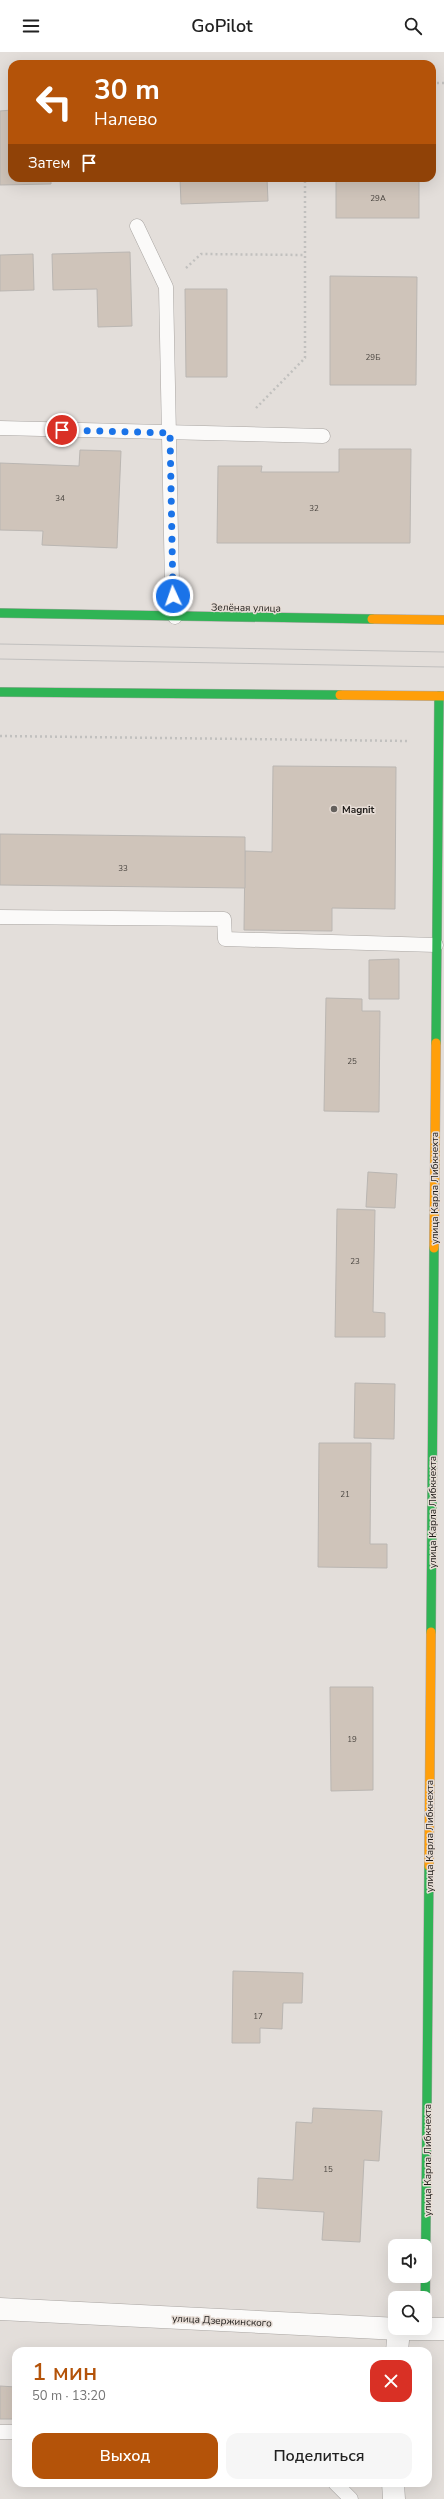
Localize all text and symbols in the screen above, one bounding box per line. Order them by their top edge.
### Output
text: GoPilot [191,14,253,38]
icon: menu [20,15,42,37]
icon: search [402,15,424,37]
text: 30 m [94,71,160,109]
icon: left [28,76,80,128]
text: Налево [94,107,158,131]
icon: arrive [78,152,100,174]
text: Затем [28,153,70,173]
house number: 29А [370,193,386,204]
house number: 29Б [366,352,380,363]
pin [45,413,79,447]
icon: arrive [51,419,73,441]
house number: 34 [55,493,65,504]
house number: 32 [309,503,319,514]
position arrow [152,575,194,617]
street label: Зелёная улица [211,600,281,616]
place label: Magnit [342,803,375,817]
marker: Magnit [329,804,339,814]
house number: 33 [118,863,128,874]
house number: 25 [347,1056,357,1067]
street label: улица Карла Либкнехта [428,1132,442,1244]
house number: 23 [350,1256,360,1267]
street label: улица Карла Либкнехта [426,1456,440,1568]
house number: 21 [340,1489,350,1500]
house number: 19 [347,1734,357,1745]
street label: улица Карла Либкнехта [423,1780,437,1892]
house number: 17 [253,2011,263,2022]
street label: улица Карла Либкнехта [421,2104,435,2216]
house number: 15 [323,2164,333,2175]
map controls [388,2239,432,2335]
button: sound [388,2239,432,2283]
button: search [388,2291,432,2335]
street label: улица Дзержинского [172,2311,272,2331]
text: 1 мин [32,2356,97,2388]
button: close [370,2360,412,2402]
text: 50 m · 13:20 [32,2387,106,2405]
button: Выход [32,2433,218,2479]
button: Поделиться [226,2433,412,2479]

